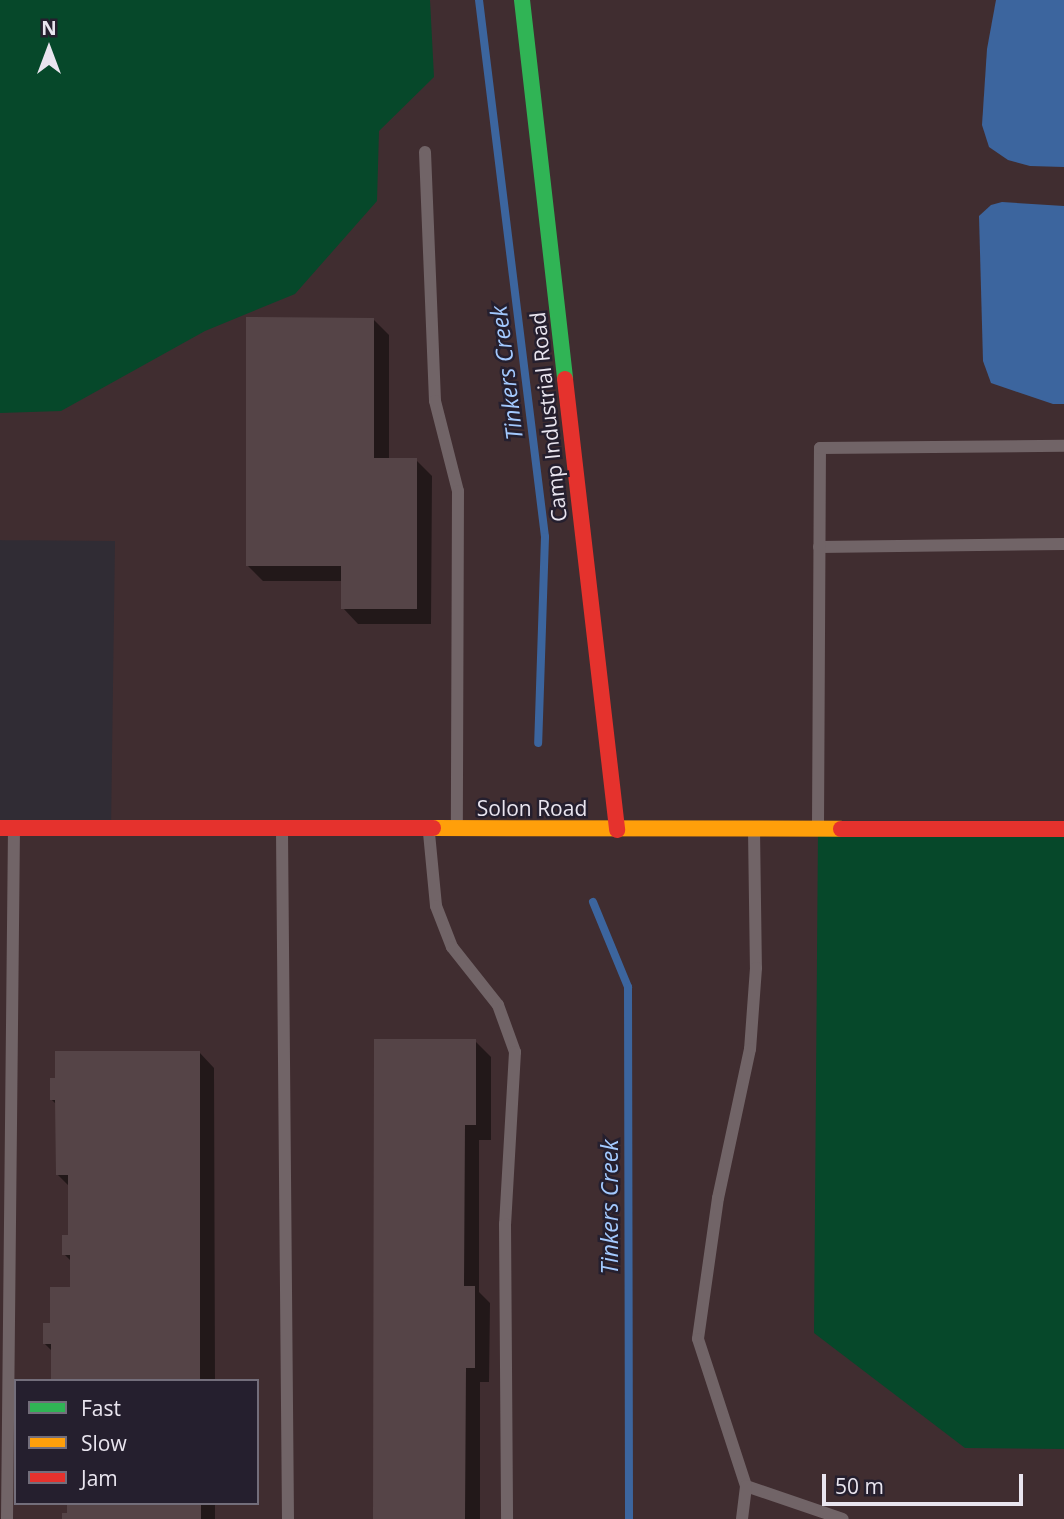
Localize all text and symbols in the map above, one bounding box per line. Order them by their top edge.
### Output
north arrow [14,14,84,84]
text: N [41,15,57,41]
water label: Tinkers Creek [484,304,528,442]
street label: Camp Industrial Road [524,311,572,523]
street label: Solon Road [477,795,587,821]
water label: Tinkers Creek [595,1140,623,1274]
legend [14,1379,259,1505]
text: Fast [81,1394,121,1422]
text: Slow [81,1429,127,1457]
scale bar [826,1460,1027,1504]
text: Jam [81,1464,118,1492]
text: 50 m [835,1472,884,1500]

